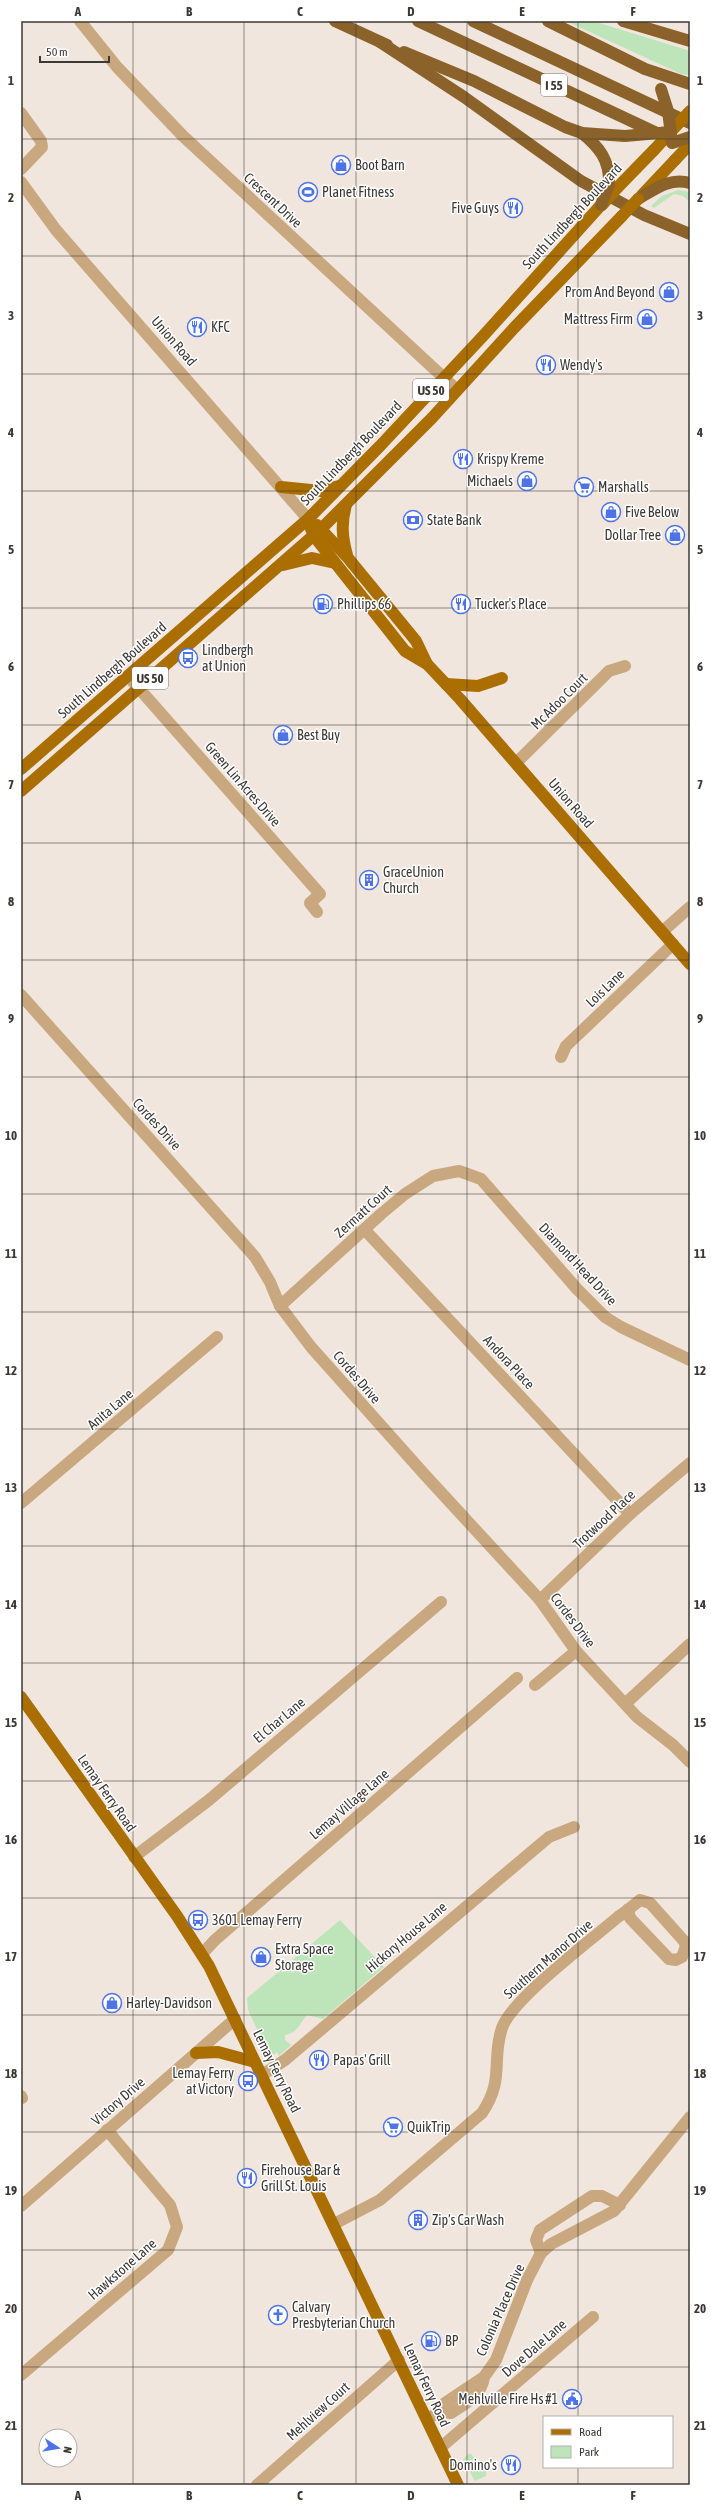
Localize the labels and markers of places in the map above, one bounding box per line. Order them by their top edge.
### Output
shop icon: Boot Barn [330,154,352,176]
place label: Boot Barn [355,157,405,173]
sports icon: Planet Fitness [297,181,319,203]
place label: Planet Fitness [322,184,394,200]
restaurant icon: Five Guys [502,197,524,219]
place label: Five Guys [451,200,499,216]
shop icon: Prom And Beyond [658,281,680,303]
place label: Prom And Beyond [565,284,655,300]
shop icon: Mattress Firm [636,308,658,330]
place label: Mattress Firm [564,311,633,327]
restaurant icon: KFC [186,316,208,338]
place label: KFC [211,319,231,335]
restaurant icon: Wendy's [535,354,557,376]
place label: Wendy's [560,357,603,373]
restaurant icon: Krispy Kreme [452,448,474,470]
place label: Krispy Kreme [477,451,544,467]
shop icon: Michaels [516,470,538,492]
place label: Michaels [467,473,513,489]
supermarket icon: Marshalls [573,476,595,498]
place label: Marshalls [598,479,649,495]
shop icon: Five Below [600,501,622,523]
place label: Five Below [625,504,680,520]
bank icon: State Bank [402,509,424,531]
place label: State Bank [427,512,482,528]
shop icon: Dollar Tree [664,524,686,546]
place label: Dollar Tree [605,527,661,543]
fuel station icon: Phillips 66 [312,593,334,615]
restaurant icon: Tucker's Place [450,593,472,615]
place label: Phillips 66 [337,596,392,612]
place label: Tucker's Place [475,596,547,612]
place label: Lindbergh at Union [202,642,254,674]
bus stop icon: Lindbergh at Union [177,647,199,669]
shop icon: Best Buy [272,724,294,746]
place label: Best Buy [297,727,340,743]
place label: GraceUnion Church [383,864,444,896]
building icon: GraceUnion Church [358,869,380,891]
bus stop icon: 3601 Lemay Ferry [187,1909,209,1931]
place label: 3601 Lemay Ferry [212,1912,302,1928]
place label: Extra Space Storage [275,1941,334,1973]
shop icon: Extra Space Storage [250,1946,272,1968]
shop icon: Harley-Davidson [101,1992,123,2014]
place label: Harley-Davidson [126,1995,212,2011]
restaurant icon: Papas' Grill [308,2049,330,2071]
place label: Papas' Grill [333,2052,391,2068]
place label: Lemay Ferry at Victory [172,2065,234,2097]
bus stop icon: Lemay Ferry at Victory [237,2070,259,2092]
supermarket icon: QuikTrip [382,2116,404,2138]
place label: QuikTrip [407,2119,451,2135]
place label: Firehouse Bar & Grill St. Louis [261,2162,341,2194]
restaurant icon: Firehouse Bar & Grill St. Louis [236,2167,258,2189]
building icon: Zip’s Car Wash [407,2209,429,2231]
place label: Zip’s Car Wash [432,2212,504,2228]
place label: Calvary Presbyterian Church [292,2299,395,2331]
church icon: Calvary Presbyterian Church [267,2304,289,2326]
fuel station icon: BP [420,2330,442,2352]
place label: BP [445,2333,459,2349]
public building icon: Mehlville Fire Hs #1 [561,2388,583,2410]
place label: Mehlville Fire Hs #1 [458,2391,558,2407]
restaurant icon: Domino's [500,2454,522,2476]
place label: Domino's [449,2457,497,2473]

